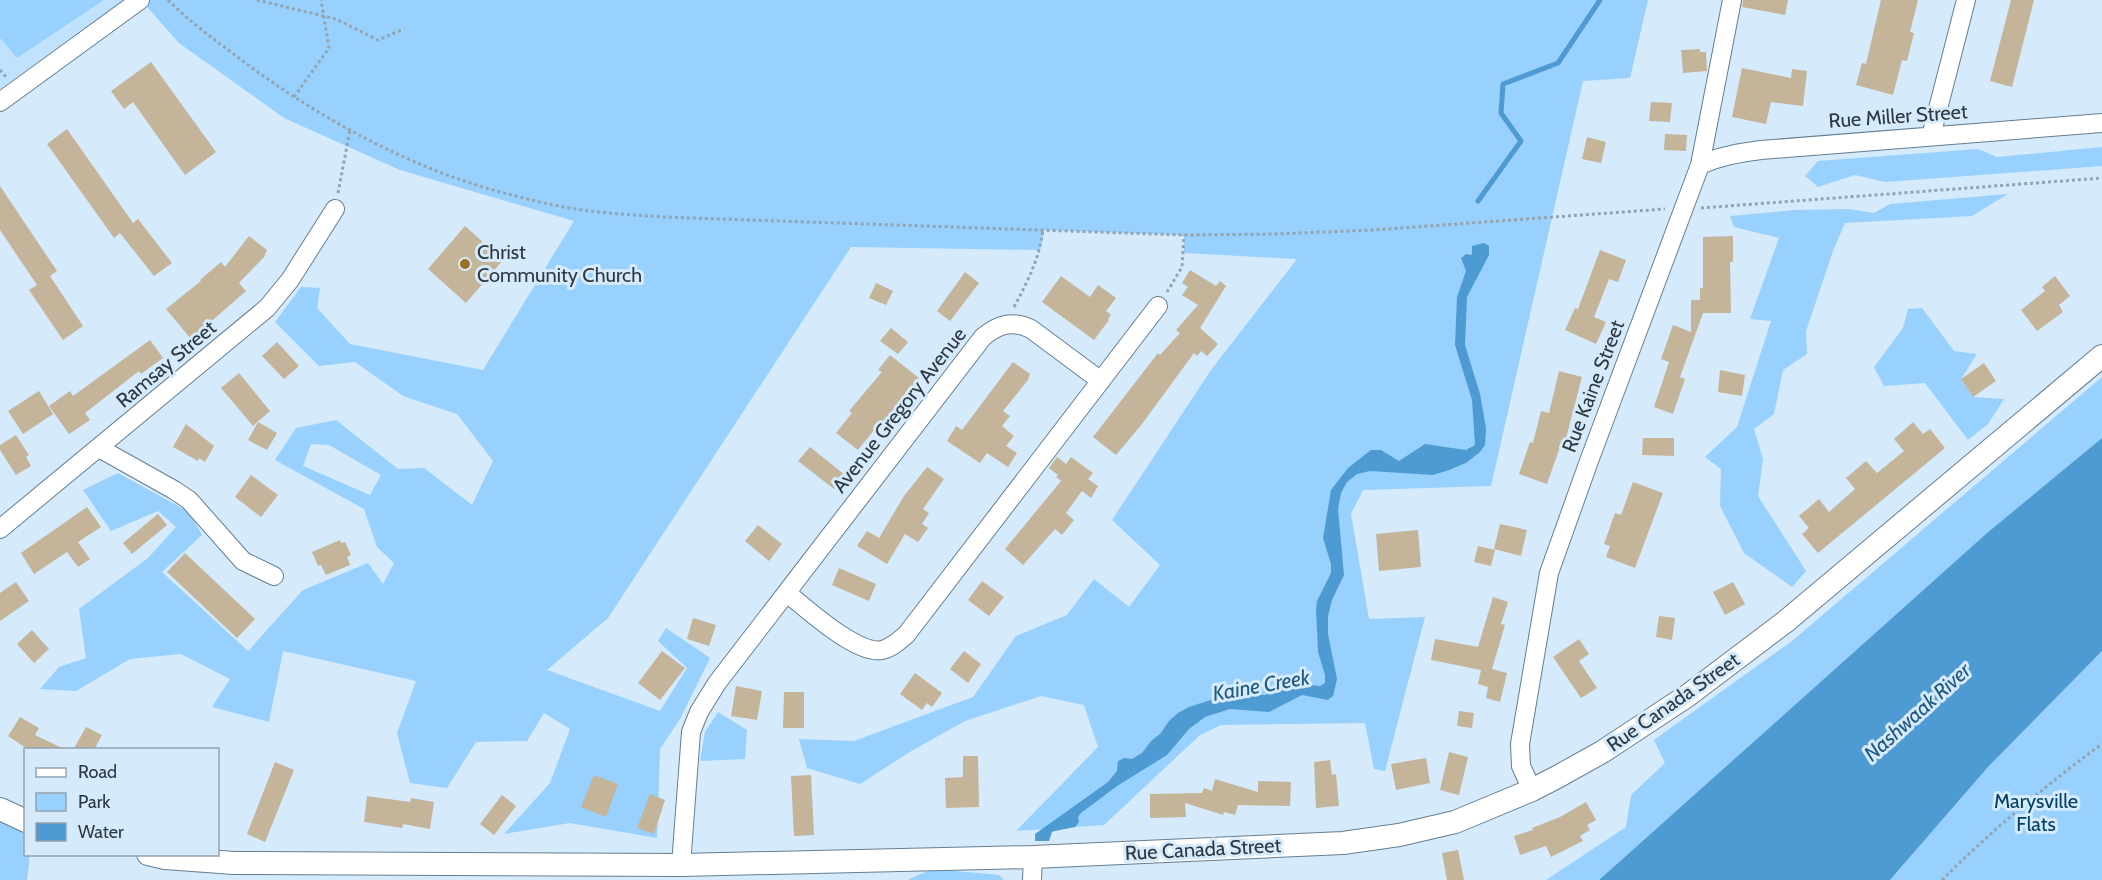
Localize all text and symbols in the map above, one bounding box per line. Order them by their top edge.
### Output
street label: Rue Miller Street [1828,99,1968,133]
place label: Christ Community Church [477,240,642,287]
marker: Christ Community Church [458,257,472,271]
street label: Ramsay Street [111,315,221,413]
street label: Rue Kaine Street [1557,316,1629,455]
street label: Avenue Gregory Avenue [827,323,971,497]
street label: Rue Canada Street [1602,647,1744,757]
water label: Nashwaak River [1859,657,1977,766]
water label: Kaine Creek [1210,664,1313,706]
legend [24,748,219,856]
text: Road [78,761,117,783]
park label: Marysville Flats [1994,789,2078,836]
text: Park [78,791,111,813]
text: Water [78,821,124,843]
street label: Rue Canada Street [1124,833,1282,865]

